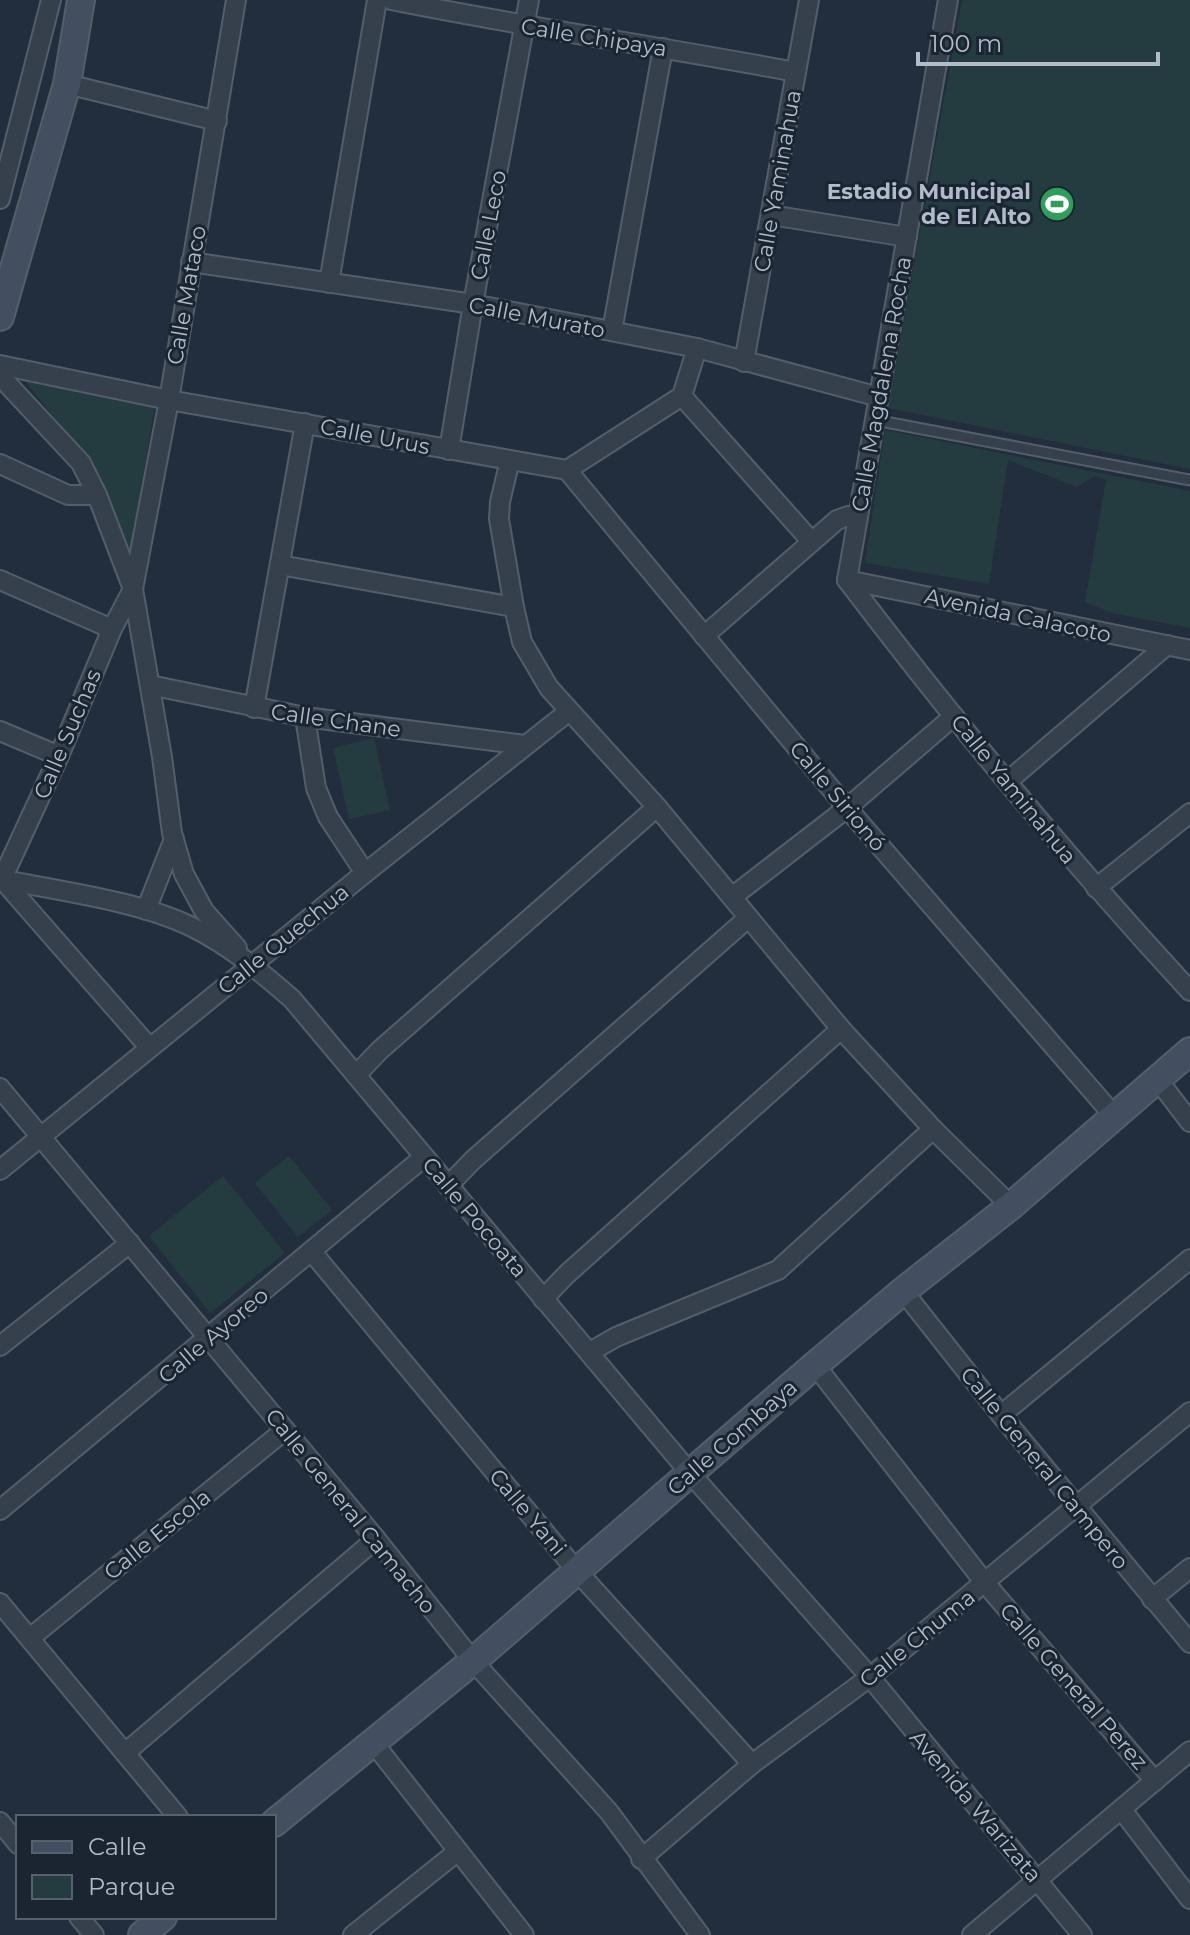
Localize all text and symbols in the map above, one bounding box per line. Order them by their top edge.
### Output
street label: Calle Chipaya [519,13,669,62]
scale bar [918,16,1158,66]
text: 100 m [930,29,1002,58]
street label: Calle Yaminahua [748,88,807,274]
street label: Calle Leco [465,168,512,282]
place label: Estadio Municipal de El Alto [827,178,1031,230]
sports icon: Estadio Municipal de El Alto [1038,185,1076,223]
street label: Calle Mataco [161,223,212,367]
street label: Calle Magdalena Rocha [846,254,917,514]
street label: Calle Murato [466,291,607,344]
street label: Calle Urus [318,413,432,460]
street label: Avenida Calacoto [922,583,1114,648]
street label: Calle Suchas [28,665,107,803]
street label: Calle Chane [269,698,403,743]
street label: Calle Yaminahua [945,709,1082,870]
street label: Calle Sirionó [784,736,892,857]
street label: Calle Quechua [212,878,354,1000]
street label: Calle Pocoata [416,1152,533,1283]
street label: Calle Ayoreo [153,1281,274,1389]
street label: Calle General Campero [955,1362,1135,1575]
street label: Calle Combaya [662,1374,803,1501]
street label: Calle General Camacho [260,1403,442,1619]
street label: Calle Yani [483,1463,572,1561]
street label: Calle Escola [99,1483,216,1586]
street label: Calle Chuma [854,1584,981,1693]
street label: Calle General Perez [994,1597,1153,1775]
street label: Avenida Warizata [904,1724,1047,1888]
legend [16,1815,276,1919]
text: Calle [88,1832,146,1861]
text: Parque [88,1872,175,1901]

